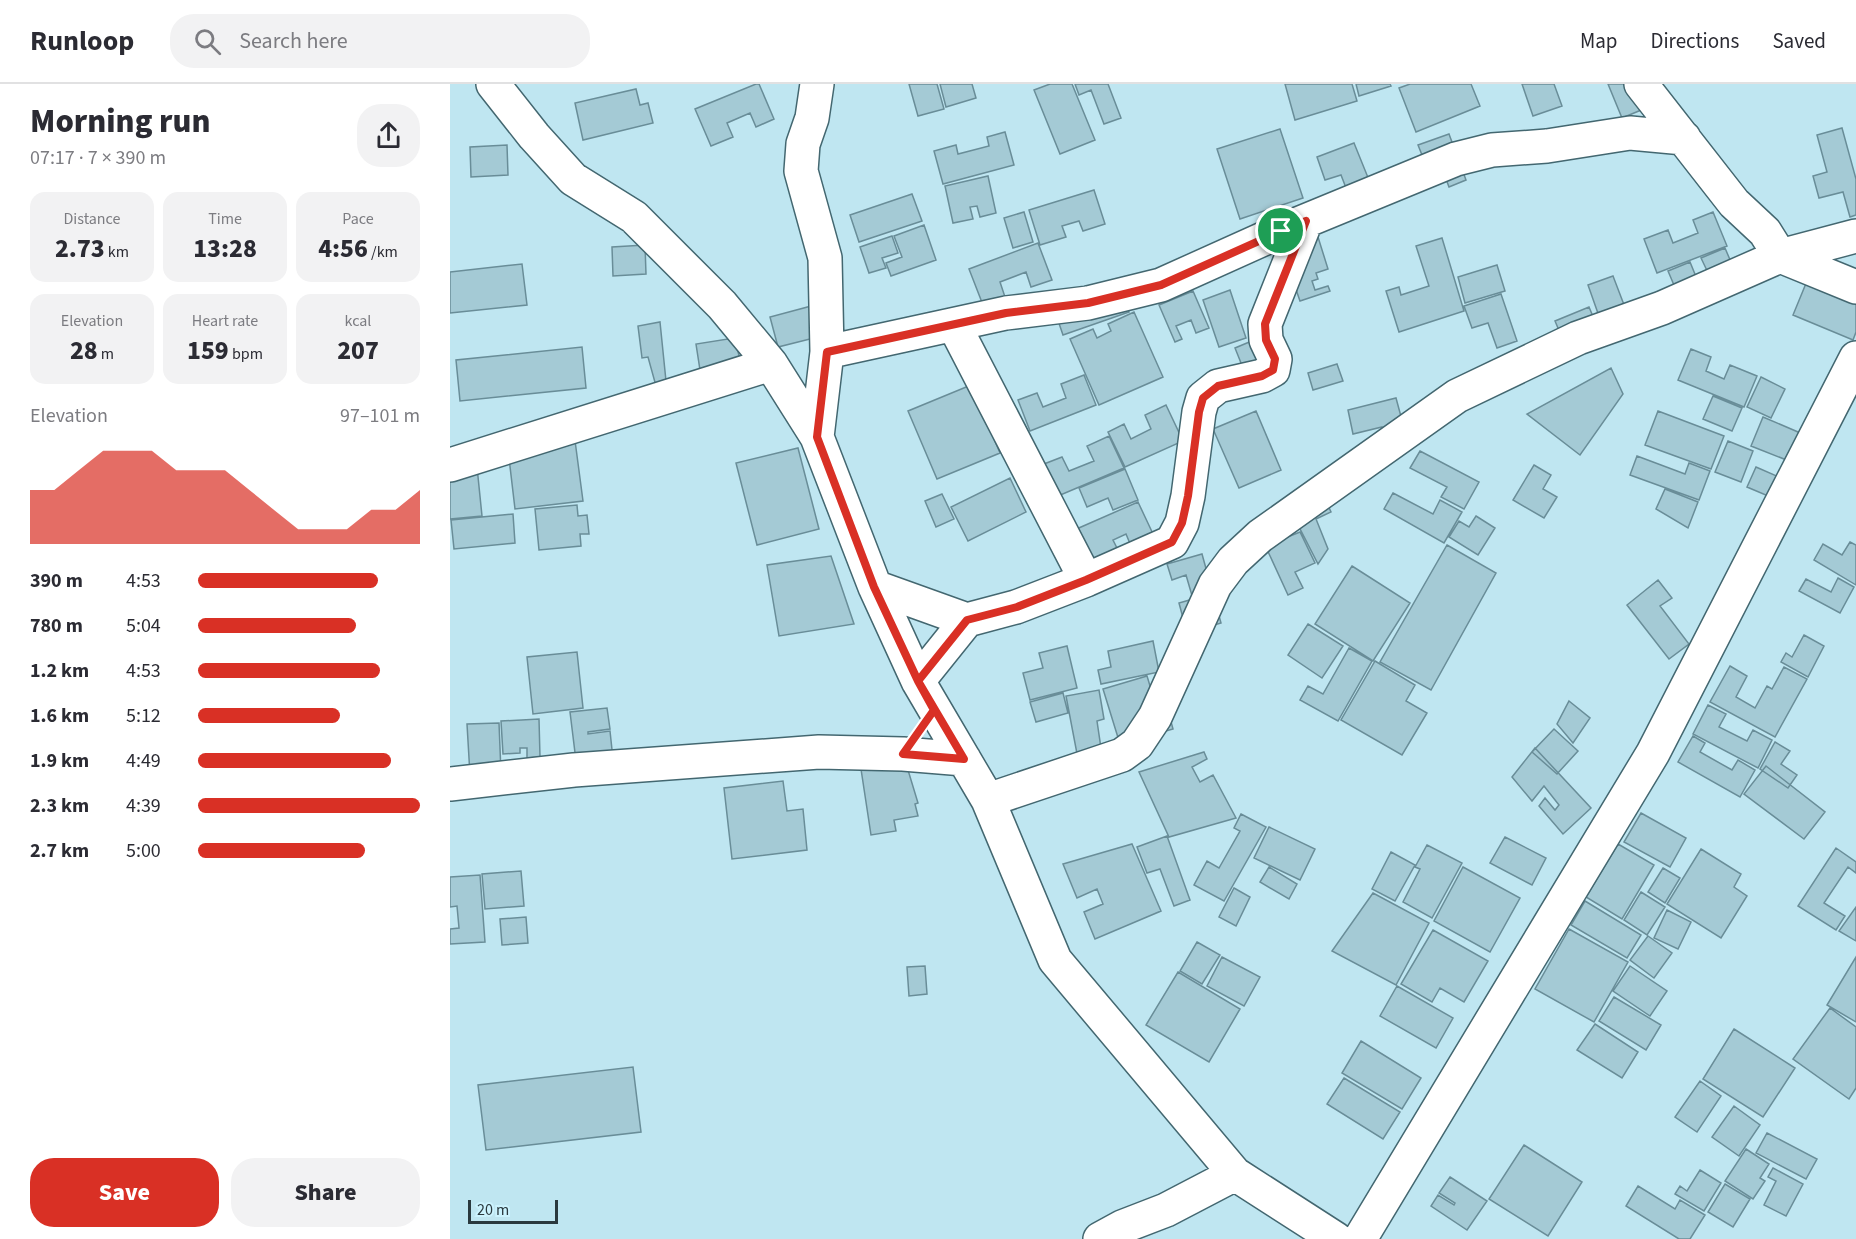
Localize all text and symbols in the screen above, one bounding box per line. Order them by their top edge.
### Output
search box [170,14,590,68]
text: Runloop [30,21,134,61]
icon: search [191,25,224,58]
text: Search here [239,25,348,57]
text: Map [1580,26,1618,56]
text: Directions [1651,26,1739,56]
text: Saved [1772,26,1826,56]
text: Morning run [30,98,210,145]
button: share [357,104,420,167]
text: 07:17 · 7 × 390 m [30,144,166,172]
pin [1255,205,1306,256]
text: Distance [64,208,120,230]
text: Time [208,208,242,230]
text: Pace [342,208,374,230]
icon: arrive [1264,214,1297,247]
text: 2.73 [55,230,105,267]
text: 13:28 [193,230,257,267]
text: 4:56 [318,230,368,267]
text: km [105,241,129,263]
text: /km [368,241,398,263]
text: Elevation [61,310,123,332]
text: Heart rate [192,310,258,332]
text: kcal [345,310,371,332]
text: 28 [70,332,98,369]
text: 159 [187,332,229,369]
text: 207 [337,332,379,369]
text: m [98,343,114,365]
text: bpm [229,343,263,365]
text: Elevation [30,402,108,430]
text: 97–101 m [340,402,420,430]
text: 390 m [30,567,83,595]
text: 4:53 [126,567,161,595]
text: 780 m [30,612,83,640]
text: 5:04 [126,612,161,640]
text: 1.2 km [30,657,89,685]
text: 4:53 [126,657,161,685]
text: 1.6 km [30,702,89,730]
text: 5:12 [126,702,161,730]
text: 1.9 km [30,747,89,775]
text: 4:49 [126,747,161,775]
text: 2.3 km [30,792,89,820]
text: 4:39 [126,792,161,820]
text: 2.7 km [30,837,89,865]
text: 5:00 [126,837,161,865]
button: Save [30,1158,219,1227]
button: Share [231,1158,420,1227]
scale bar [468,1197,558,1224]
text: 20 m [477,1199,509,1221]

